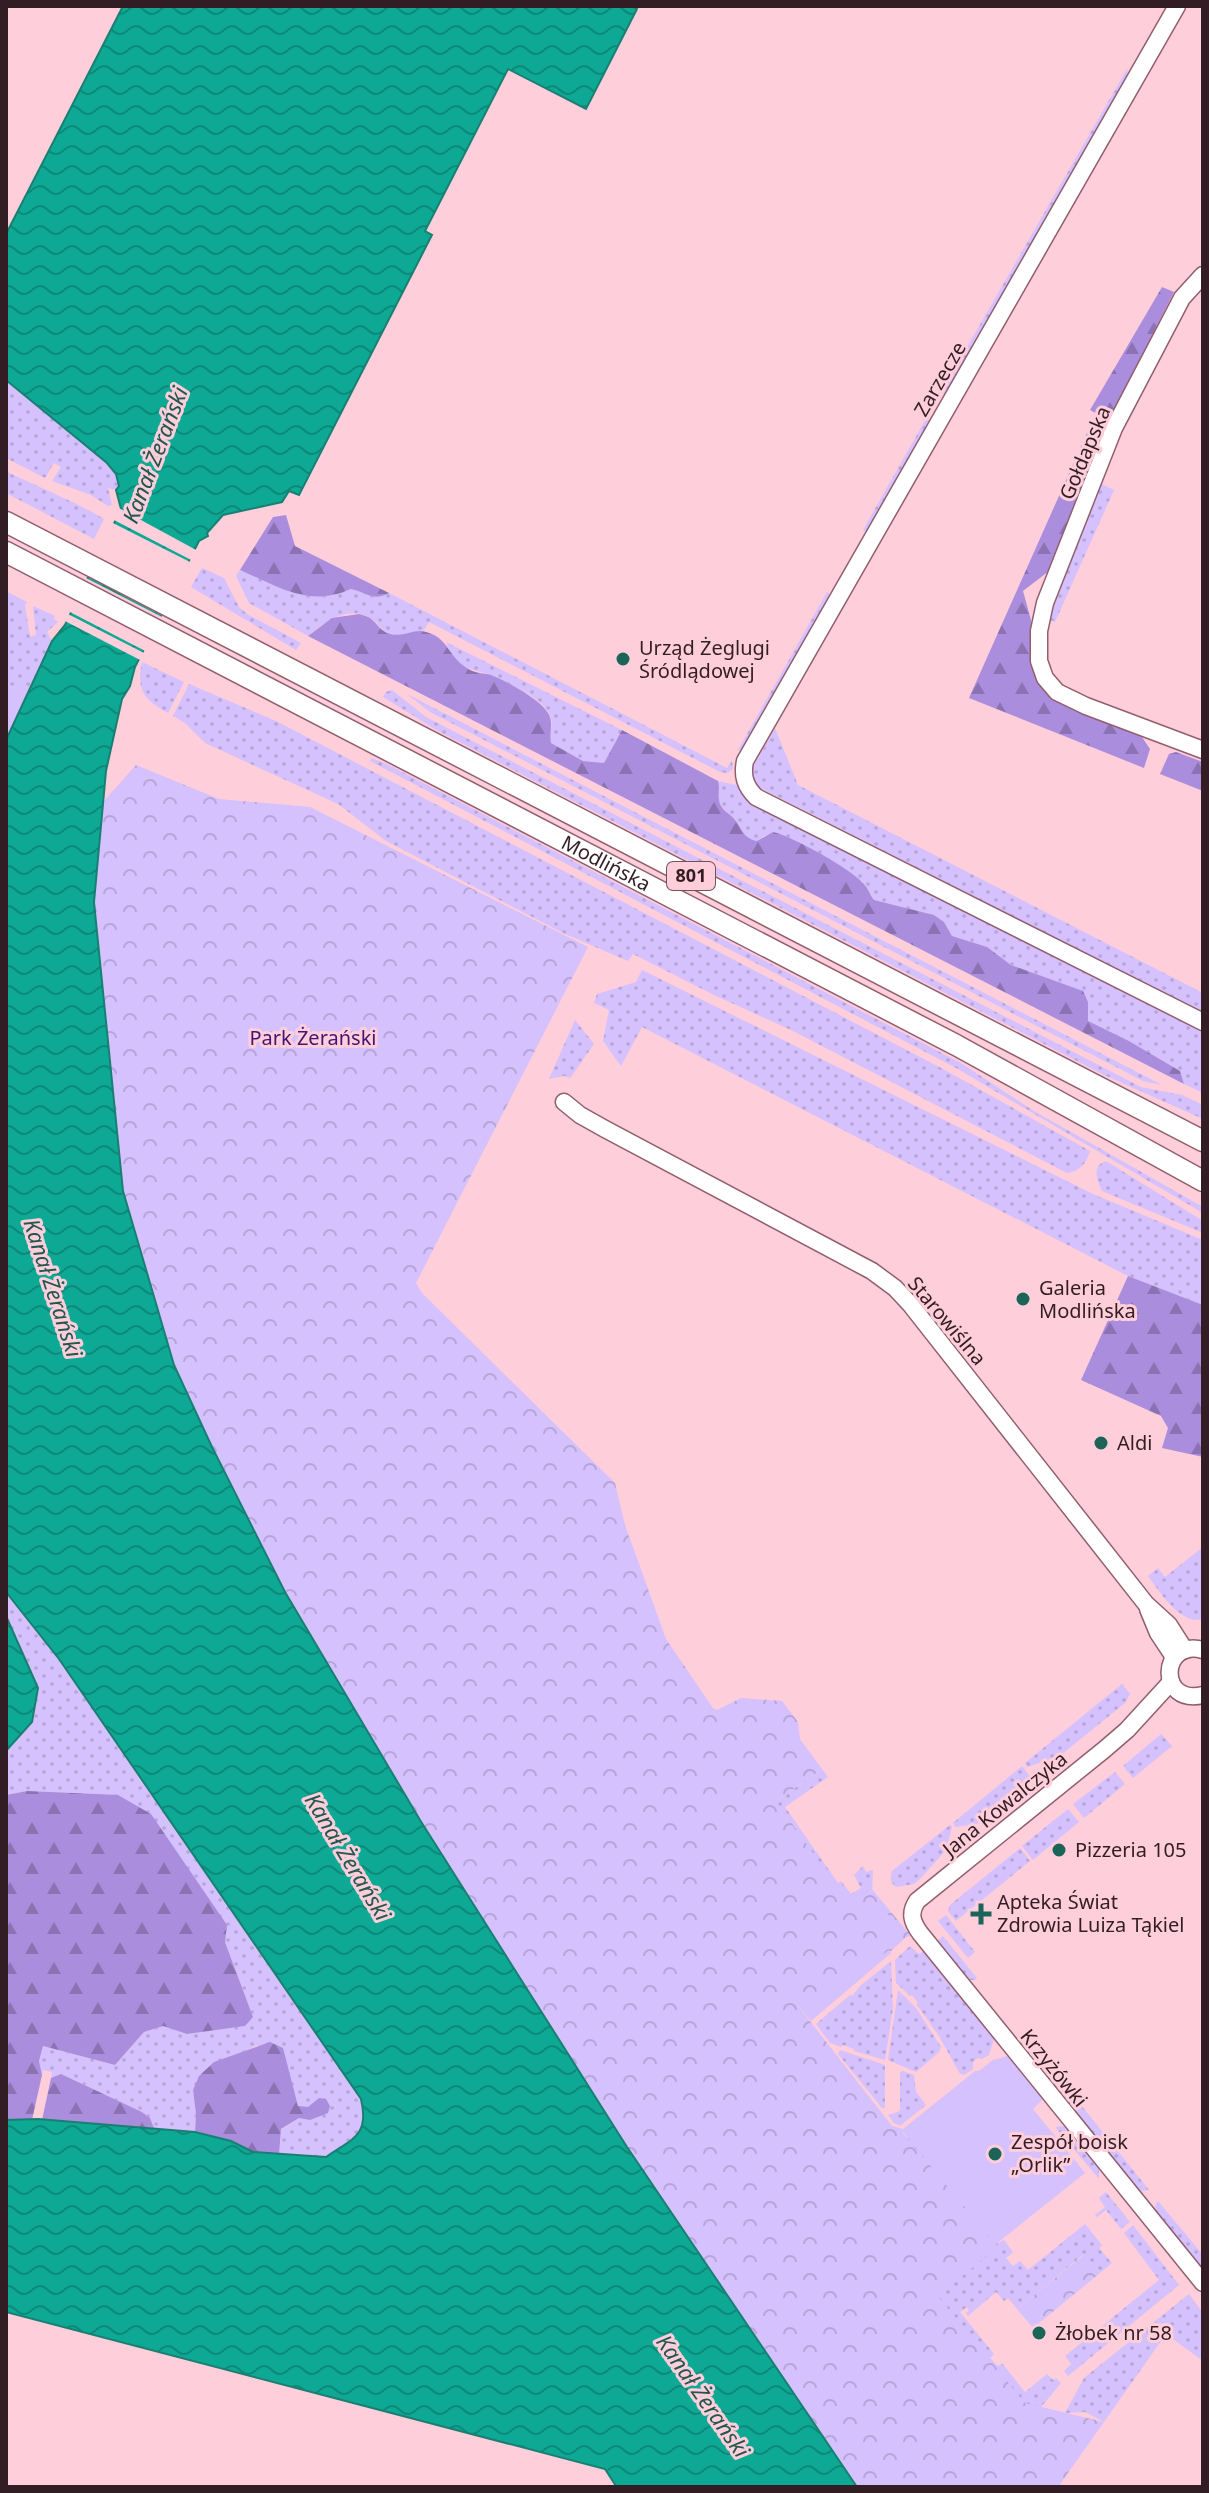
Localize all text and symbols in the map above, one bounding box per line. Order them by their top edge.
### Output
street label: Zarzecze [907,337,972,421]
water label: Kanał Żerański [114,382,194,527]
street label: Gołdapska [1053,402,1116,504]
place label: Urząd Żeglugi Śródlądowej [639,634,770,684]
marker: Urząd Żeglugi Śródlądowej [614,650,632,668]
street label: Modlińska [557,829,655,897]
road number: 801 [667,862,715,890]
park label: Park Żerański [249,1024,377,1051]
water label: Kanał Żerański [17,1215,91,1361]
street label: Starowiślna [902,1271,992,1371]
place label: Galeria Modlińska [1039,1274,1136,1324]
marker: Galeria Modlińska [1014,1290,1032,1308]
place label: Aldi [1117,1429,1152,1456]
marker: Aldi [1092,1434,1110,1452]
street label: Jana Kowalczyka [935,1745,1073,1863]
water label: Kanał Żerański [299,1787,399,1926]
place label: Pizzeria 105 [1075,1836,1187,1863]
marker: Pizzeria 105 [1050,1841,1068,1859]
place label: Apteka Świat Zdrowia Luiza Tąkiel [997,1888,1184,1938]
marker: Apteka Świat Zdrowia Luiza Tąkiel [972,1905,990,1923]
street label: Krzyżówki [1015,2023,1094,2112]
place label: Zespół boisk „Orlik” [1011,2128,1128,2178]
marker: Zespół boisk „Orlik” [986,2145,1004,2163]
place label: Żłobek nr 58 [1055,2319,1172,2346]
marker: Żłobek nr 58 [1030,2324,1048,2342]
water label: Kanał Żerański [650,2328,758,2463]

